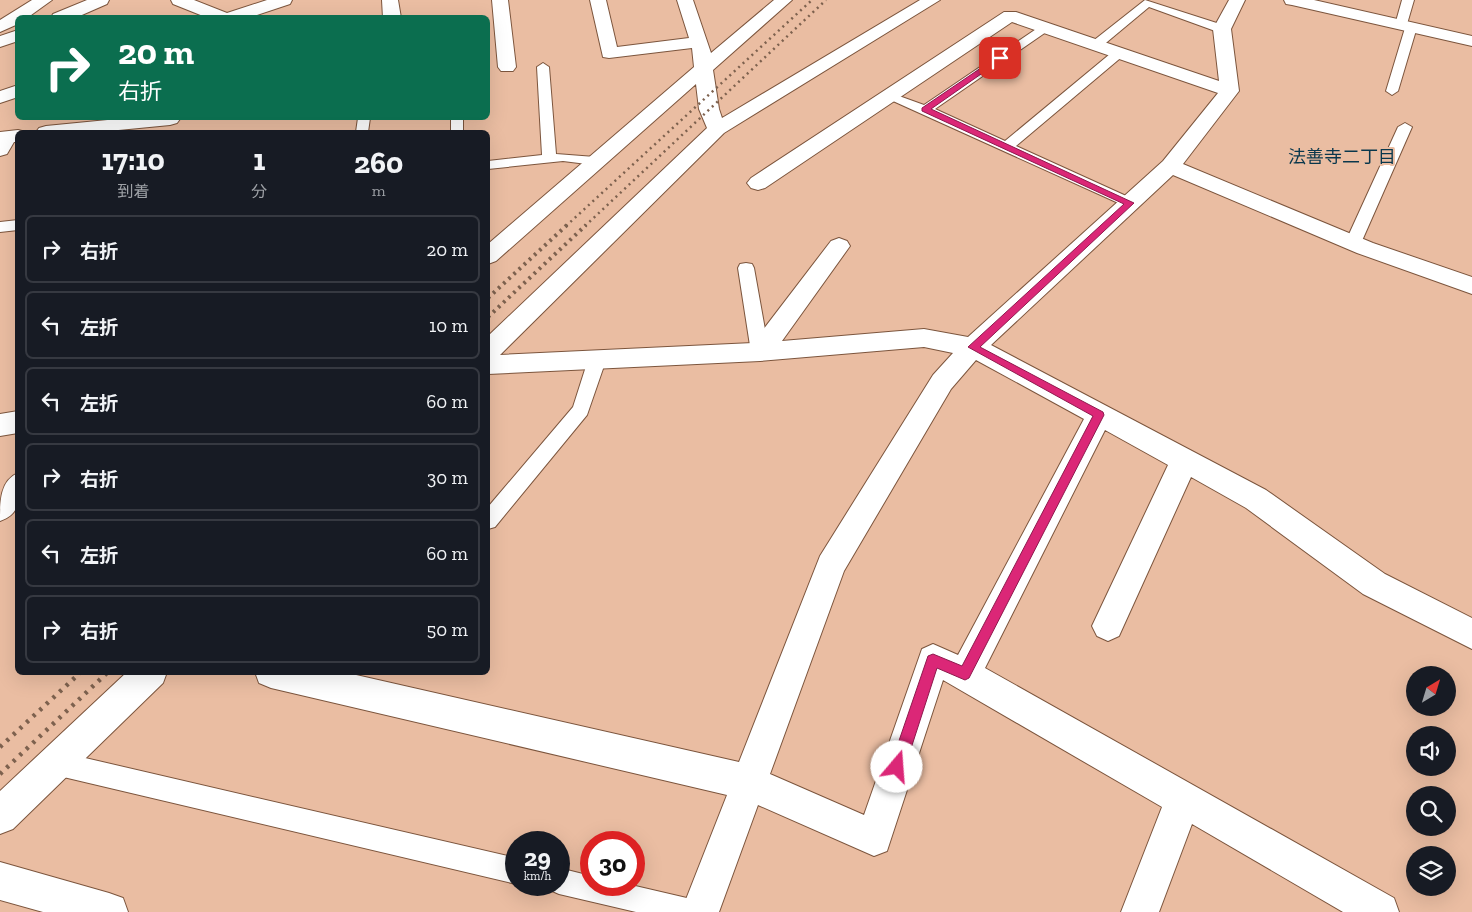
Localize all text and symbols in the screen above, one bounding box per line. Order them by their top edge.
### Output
text: 20 m [118,31,194,73]
icon: right [35,35,100,100]
pin [979,37,1021,79]
icon: arrive [986,44,1014,72]
text: 右折 [118,78,162,105]
text: 17:10 [102,142,165,178]
text: 1 [253,142,265,178]
text: 260 [354,145,403,181]
district label: 法善寺二丁目 [1288,146,1396,168]
text: m [372,181,386,200]
text: 到着 [117,182,149,201]
text: 分 [251,182,267,201]
icon: right [37,235,65,263]
text: 20 m [427,238,468,261]
text: 右折 [80,240,118,263]
icon: left [37,311,65,339]
text: 10 m [429,314,468,337]
text: 左折 [80,316,118,339]
icon: left [37,387,65,415]
text: 60 m [426,390,468,413]
text: 左折 [80,392,118,415]
icon: right [37,463,65,491]
text: 30 m [427,466,468,489]
text: 右折 [80,468,118,491]
icon: left [37,539,65,567]
text: 60 m [426,542,468,565]
text: 左折 [80,544,118,567]
icon: right [37,615,65,643]
text: 50 m [427,618,468,641]
text: 右折 [80,620,118,643]
north arrow [1406,666,1456,716]
map controls [1406,666,1456,896]
button: sound [1406,726,1456,776]
position arrow [870,740,922,792]
button: search [1406,786,1456,836]
speed limit sign: 30 [580,831,645,896]
text: 29 [524,842,551,872]
button: layers [1406,846,1456,896]
text: km/h [524,869,551,883]

